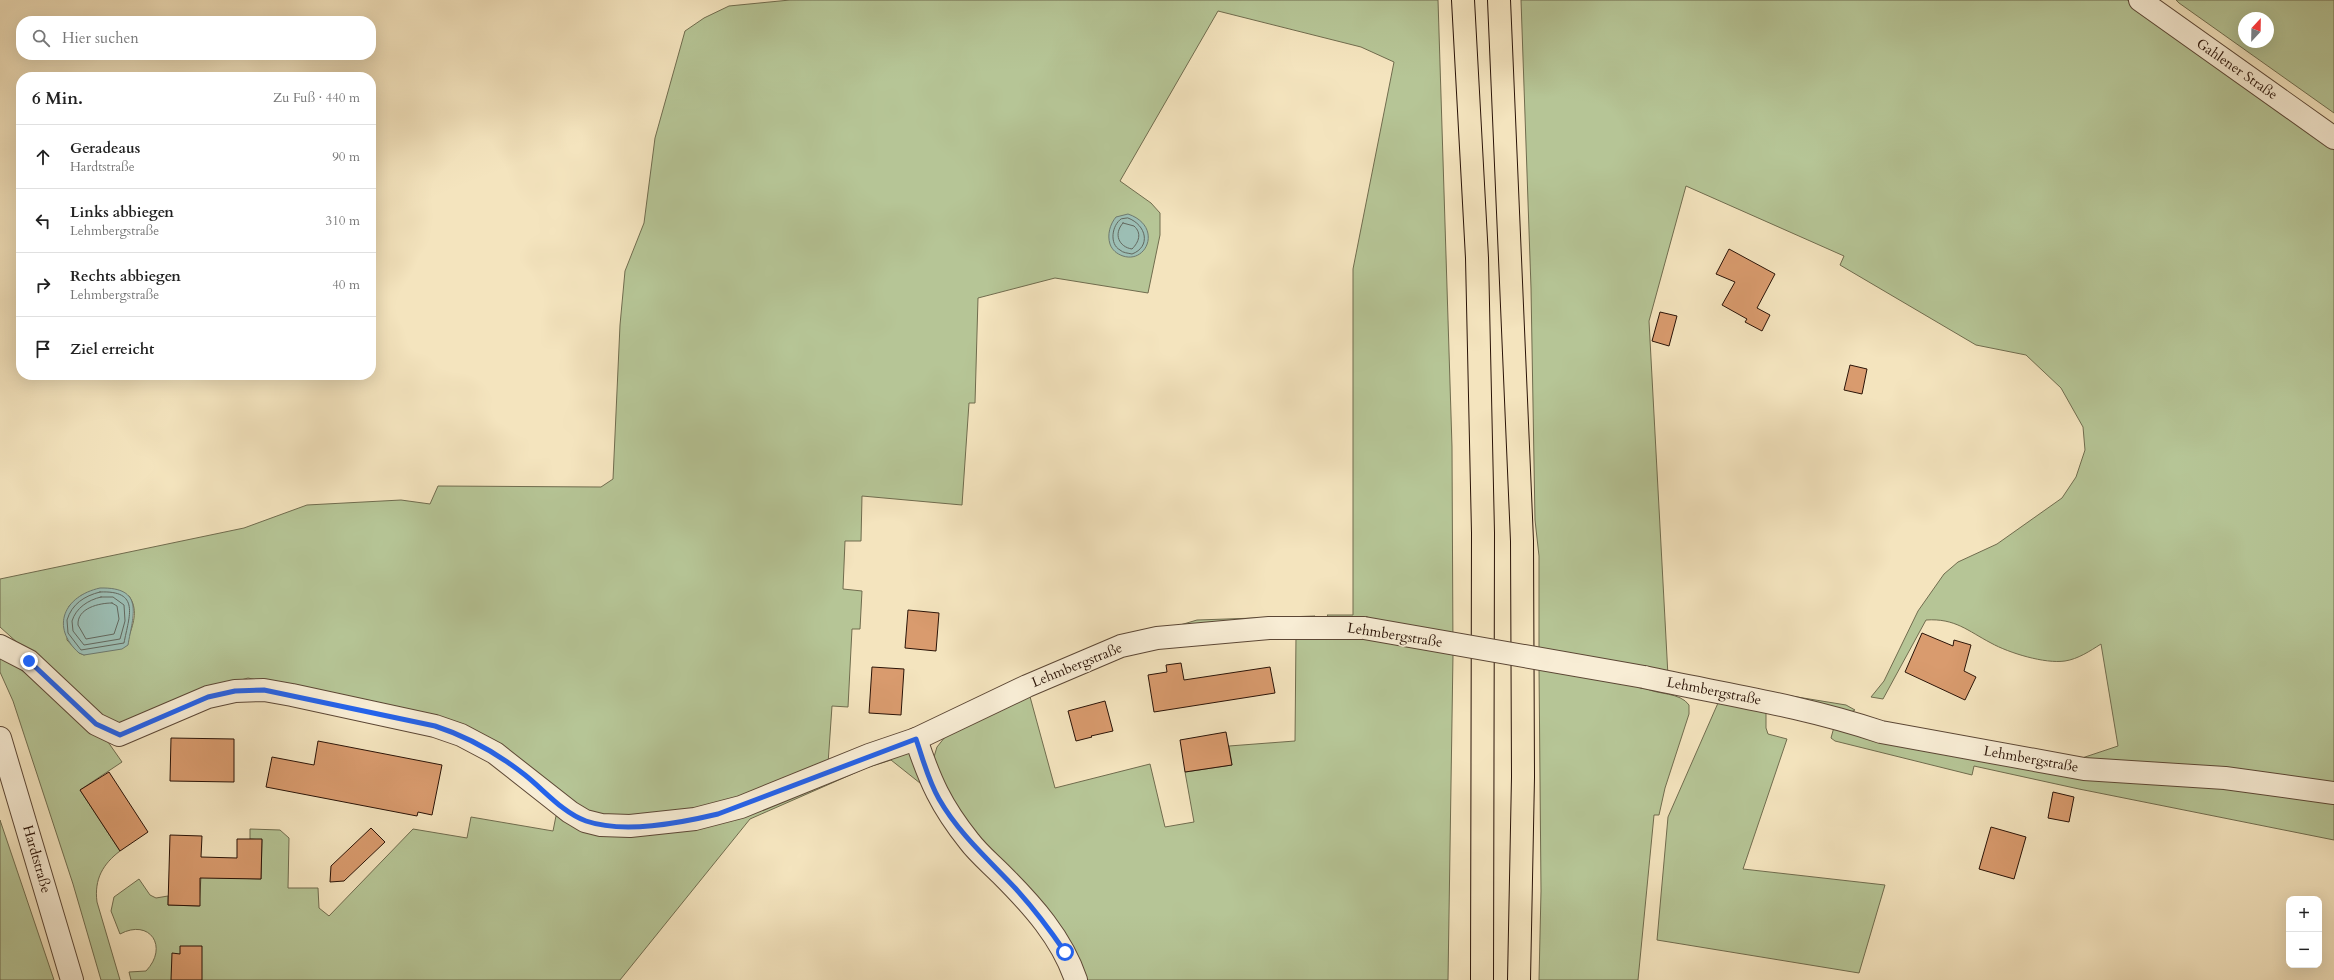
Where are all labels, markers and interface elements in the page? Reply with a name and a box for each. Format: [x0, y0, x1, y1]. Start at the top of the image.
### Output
north arrow [2238, 12, 2274, 48]
search box [16, 16, 376, 60]
icon: search [30, 27, 52, 49]
text: Hier suchen [62, 28, 139, 48]
street label: Gahlener Straße [2193, 34, 2281, 104]
text: 6 Min. [32, 87, 83, 110]
text: Zu Fuß · 440 m [273, 89, 360, 107]
text: Geradeaus [70, 138, 140, 158]
icon: ahead [32, 146, 54, 168]
text: 90 m [332, 148, 360, 166]
text: Hardtstraße [70, 158, 135, 176]
text: Links abbiegen [70, 202, 174, 222]
icon: left [32, 210, 54, 232]
text: 310 m [326, 212, 360, 230]
text: Lehmbergstraße [70, 222, 159, 240]
text: Rechts abbiegen [70, 266, 181, 286]
icon: right [32, 274, 54, 296]
text: 40 m [332, 276, 360, 294]
text: Lehmbergstraße [70, 286, 159, 304]
icon: arrive [32, 338, 54, 360]
text: Ziel erreicht [70, 339, 154, 359]
street label: Lehmbergstraße [1346, 618, 1444, 652]
street label: Lehmbergstraße [1029, 638, 1125, 692]
route end [20, 652, 38, 670]
street label: Lehmbergstraße [1665, 673, 1763, 709]
street label: Lehmbergstraße [1982, 741, 2080, 777]
street label: Hardtstraße [18, 823, 56, 895]
map controls [2286, 896, 2322, 968]
button: + [2286, 896, 2322, 932]
button: − [2286, 932, 2322, 968]
route start [1056, 943, 1074, 961]

